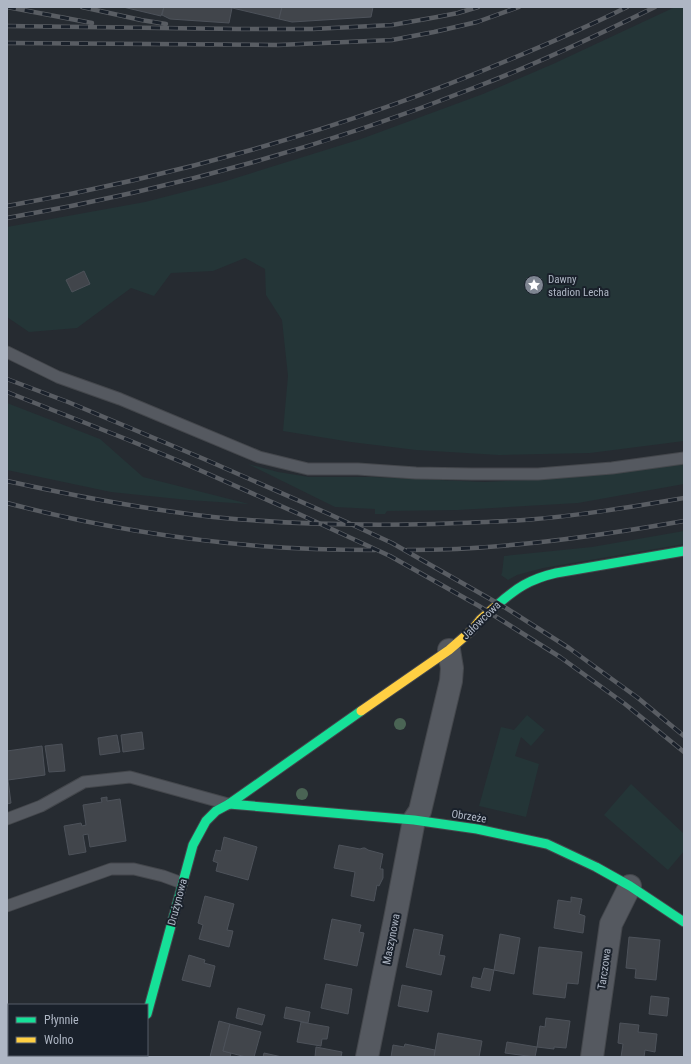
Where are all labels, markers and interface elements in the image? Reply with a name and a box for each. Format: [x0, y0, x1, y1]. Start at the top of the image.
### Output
place label: Dawny stadion Lecha [548, 273, 609, 299]
place icon: Dawny stadion Lecha [523, 274, 545, 296]
street label: Jałowcowa [459, 599, 504, 642]
street label: Obrzeże [451, 807, 487, 826]
street label: Drużynowa [165, 877, 190, 927]
street label: Maszynowa [380, 913, 403, 966]
street label: Tarczowa [595, 948, 614, 990]
legend [8, 1004, 148, 1056]
text: Płynnie [44, 1013, 79, 1027]
text: Wolno [44, 1033, 74, 1047]

